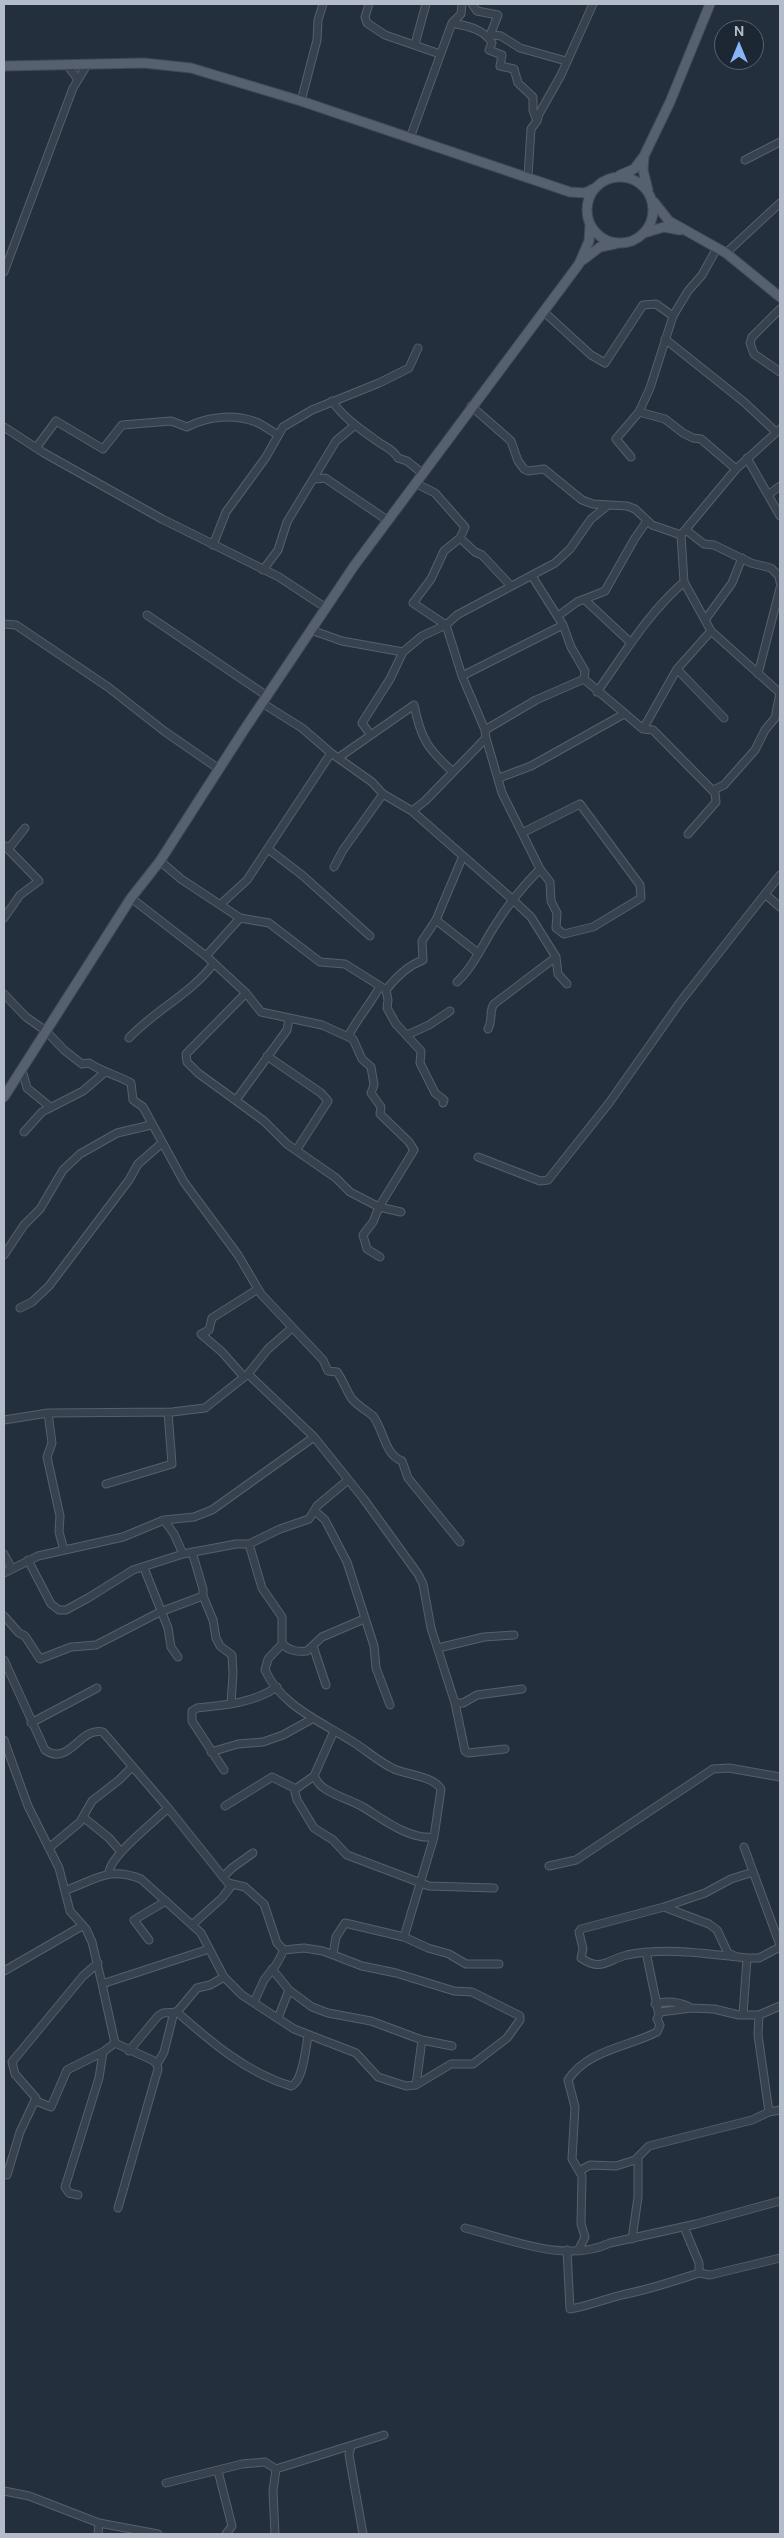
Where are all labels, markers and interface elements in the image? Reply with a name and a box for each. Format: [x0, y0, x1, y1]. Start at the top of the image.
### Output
north arrow [714, 20, 764, 70]
text: N [734, 22, 744, 40]

